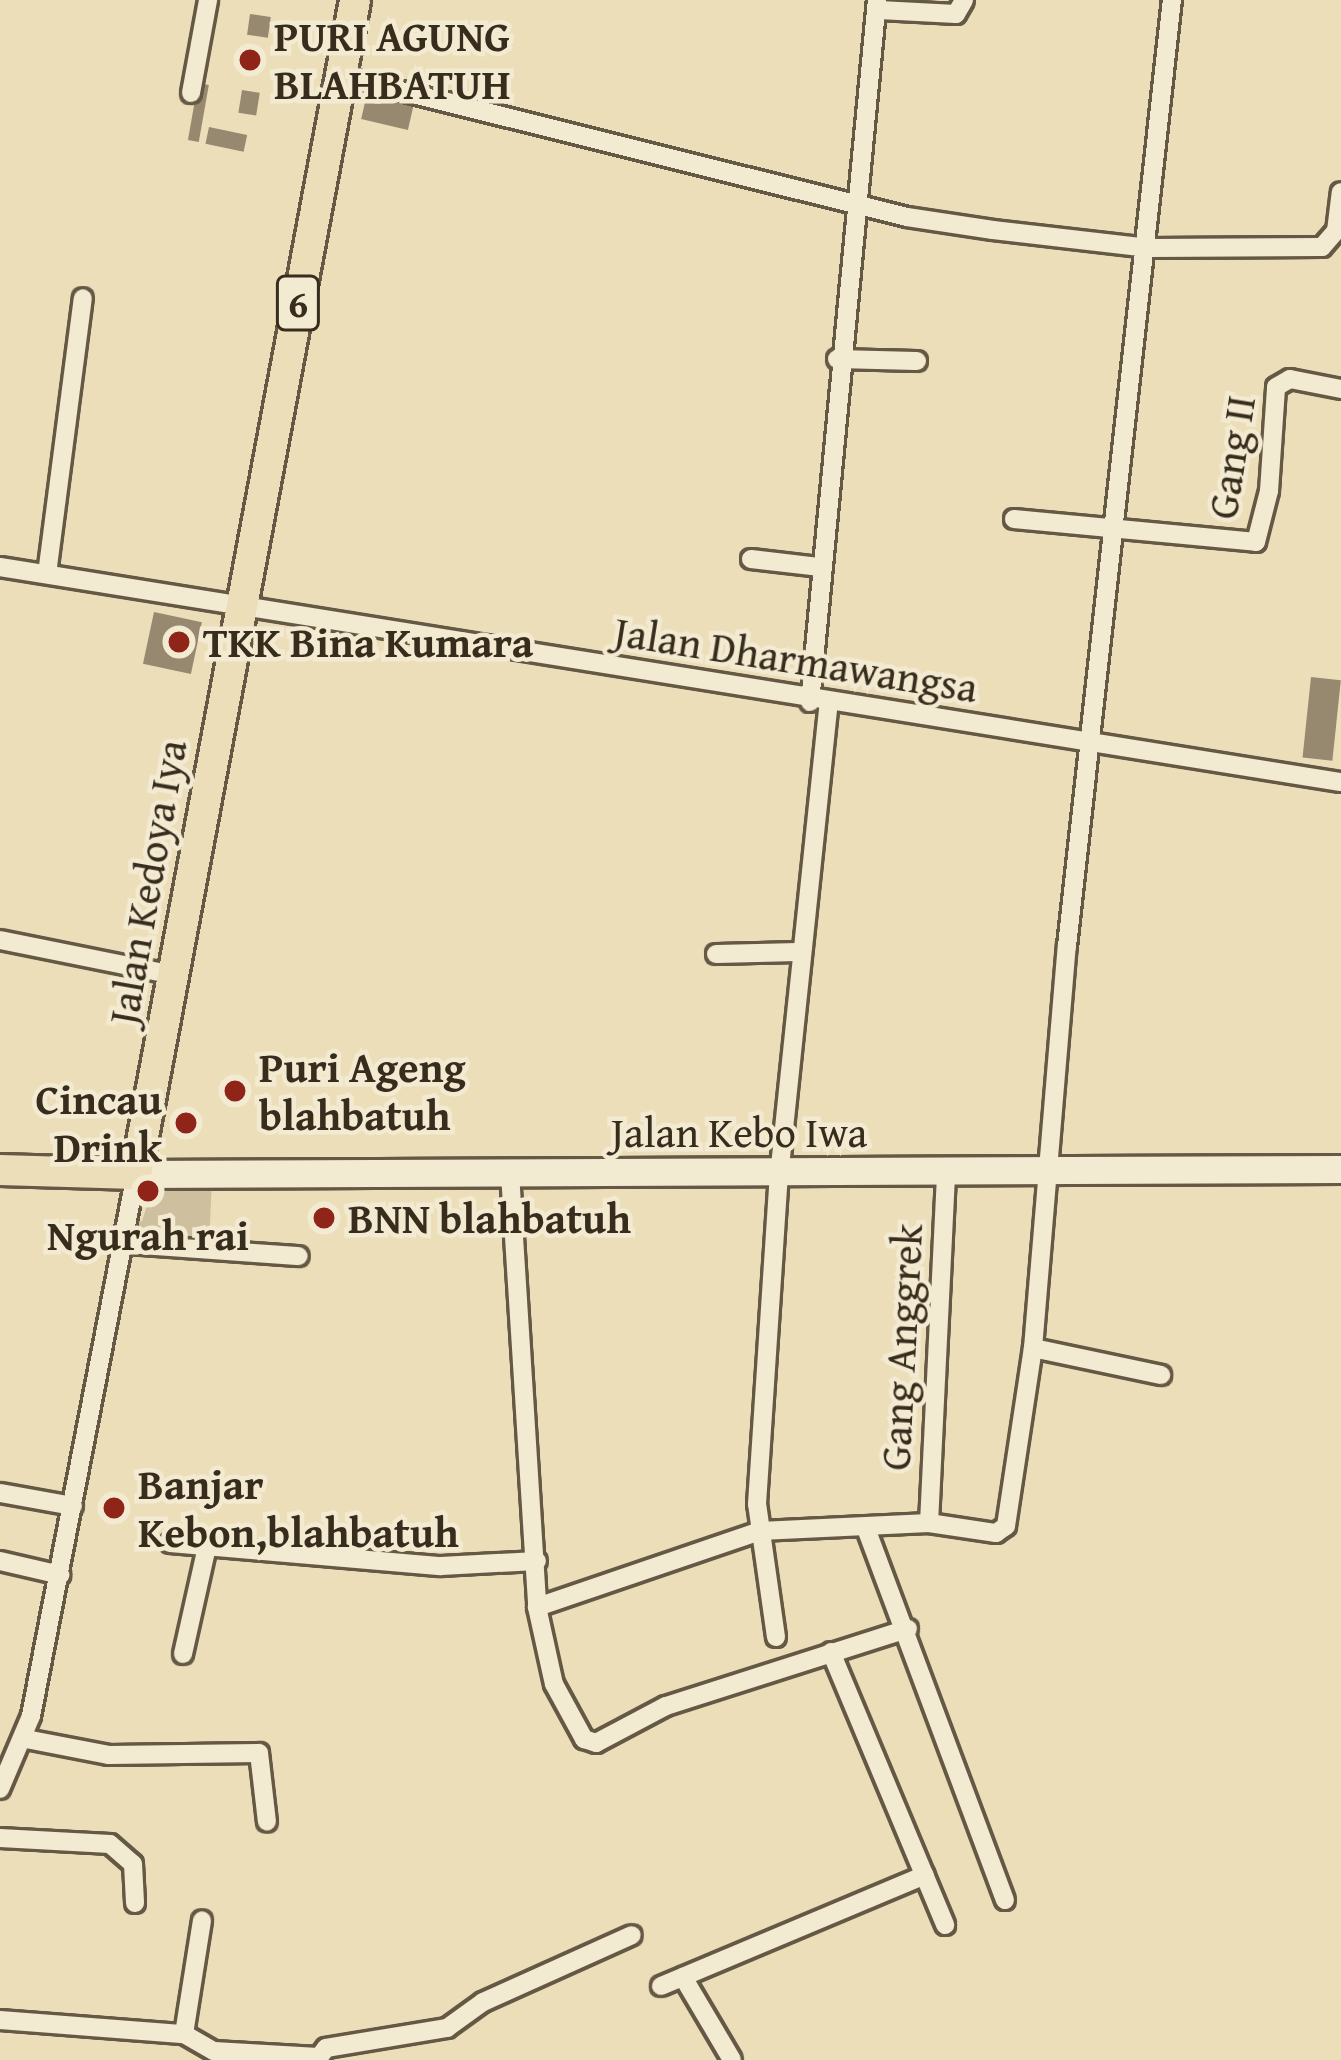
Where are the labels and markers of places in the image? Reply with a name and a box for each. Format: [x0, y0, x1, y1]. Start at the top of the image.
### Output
place label: PURI AGUNG BLAHBATUH [274, 11, 511, 110]
marker: PURI AGUNG BLAHBATUH [237, 47, 263, 73]
place label: TKK Bina Kumara [203, 617, 533, 667]
marker: TKK Bina Kumara [166, 629, 192, 655]
place label: Puri Ageng blahbatuh [259, 1042, 466, 1140]
place label: Cincau Drink [35, 1074, 162, 1172]
marker: Puri Ageng blahbatuh [222, 1078, 248, 1104]
marker: Cincau Drink [173, 1110, 199, 1136]
marker: Ngurah rai [135, 1178, 161, 1204]
place label: BNN blahbatuh [348, 1193, 631, 1243]
marker: BNN blahbatuh [311, 1205, 337, 1231]
place label: Ngurah rai [47, 1210, 249, 1260]
place label: Banjar Kebon,blahbatuh [138, 1459, 459, 1558]
marker: Banjar Kebon,blahbatuh [101, 1495, 127, 1521]

